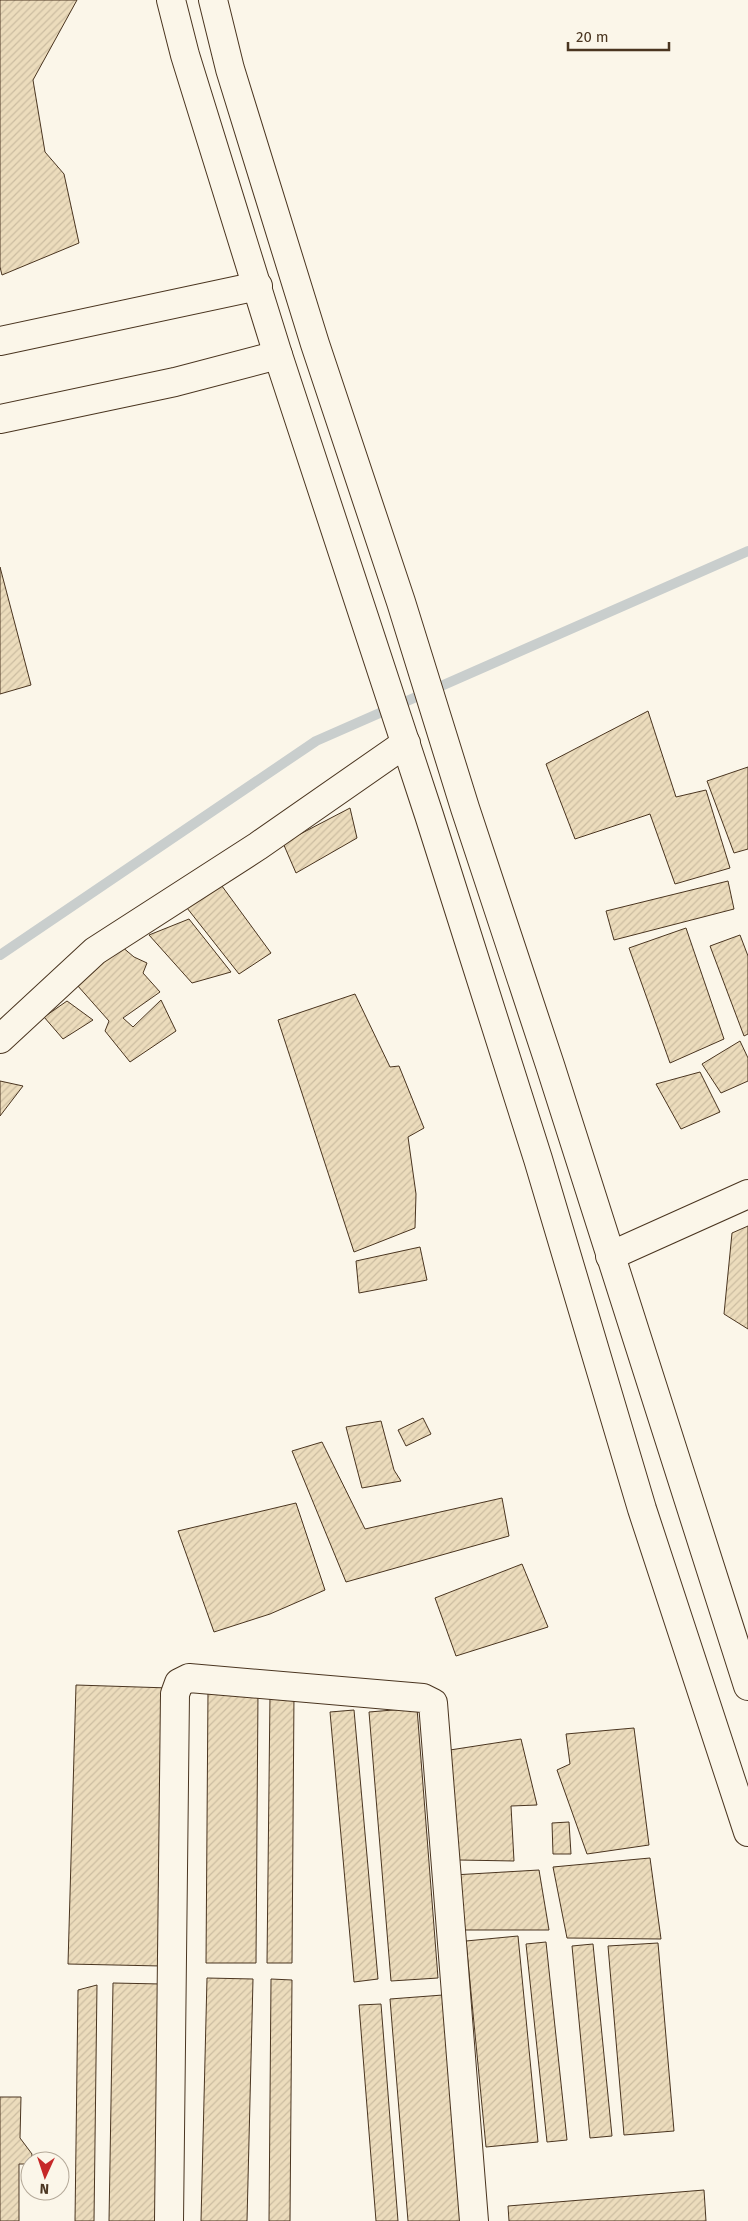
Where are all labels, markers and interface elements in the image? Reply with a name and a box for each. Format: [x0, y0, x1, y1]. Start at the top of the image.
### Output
scale bar [568, 20, 669, 52]
text: 20 m [576, 28, 609, 46]
north arrow [20, 2151, 70, 2201]
text: N [39, 2180, 49, 2197]

